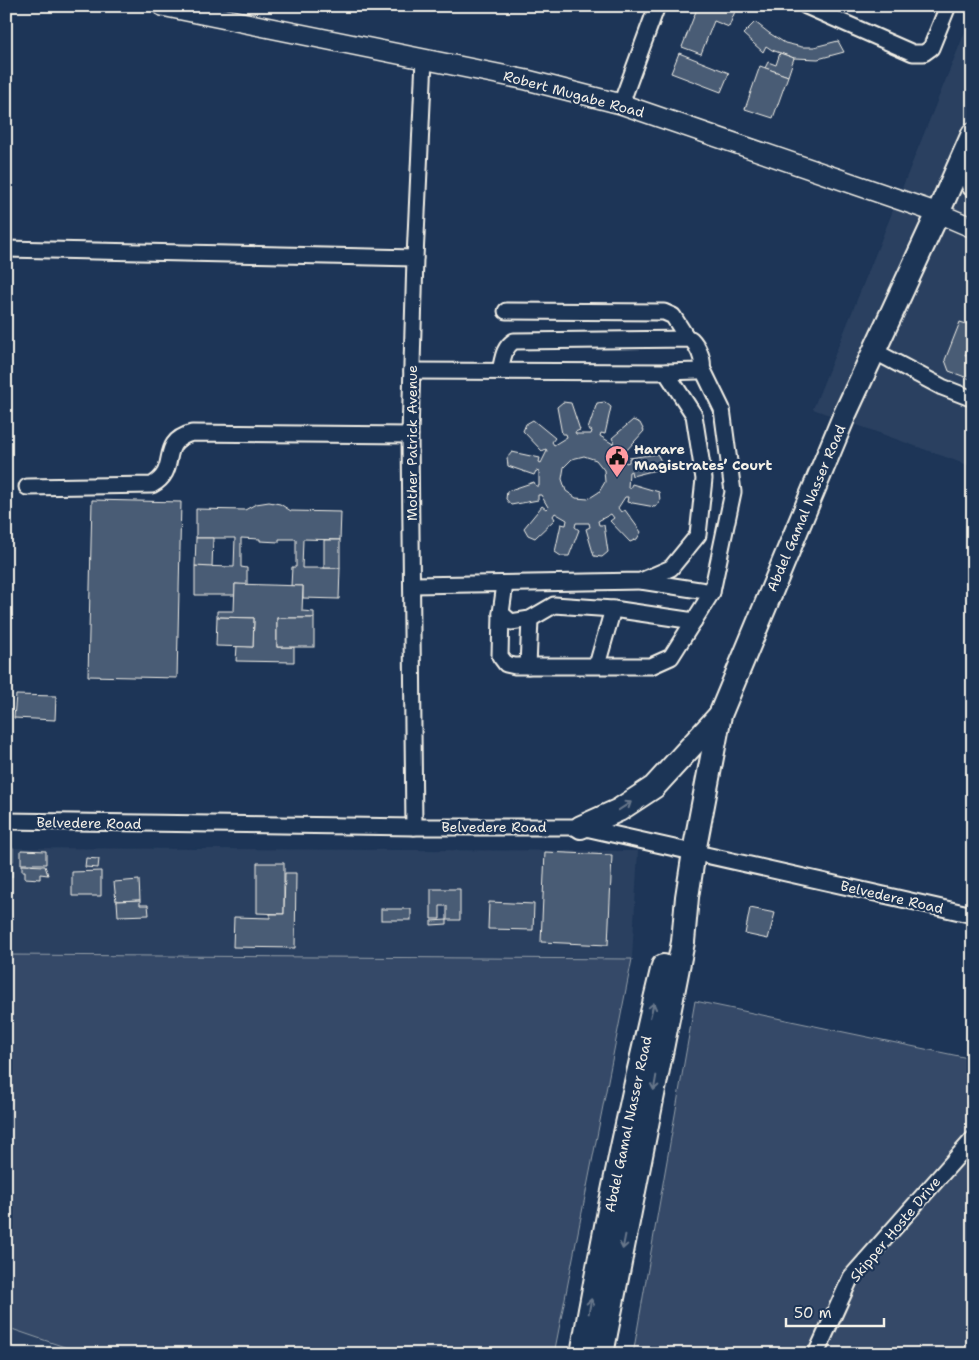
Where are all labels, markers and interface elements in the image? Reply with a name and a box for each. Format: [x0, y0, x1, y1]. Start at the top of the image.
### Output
street label: Robert Mugabe Road [502, 67, 647, 122]
street label: Mother Patrick Avenue [403, 365, 421, 521]
street label: Abdel Gamal Nasser Road [763, 422, 849, 594]
place label: Harare Magistrates’ Court [634, 440, 772, 474]
public building icon: Harare Magistrates’ Court [604, 444, 630, 478]
one-way arrow [618, 801, 632, 811]
street label: Belvedere Road [36, 813, 142, 833]
street label: Belvedere Road [441, 818, 547, 836]
street label: Belvedere Road [839, 876, 945, 918]
one-way arrow [648, 1002, 657, 1018]
street label: Abdel Gamal Nasser Road [601, 1034, 656, 1214]
one-way arrow [649, 1074, 659, 1090]
street label: Skipper Hoste Drive [846, 1173, 944, 1285]
one-way arrow [619, 1234, 629, 1250]
scale bar [786, 1295, 884, 1327]
one-way arrow [586, 1298, 596, 1314]
text: 50 m [794, 1303, 832, 1323]

